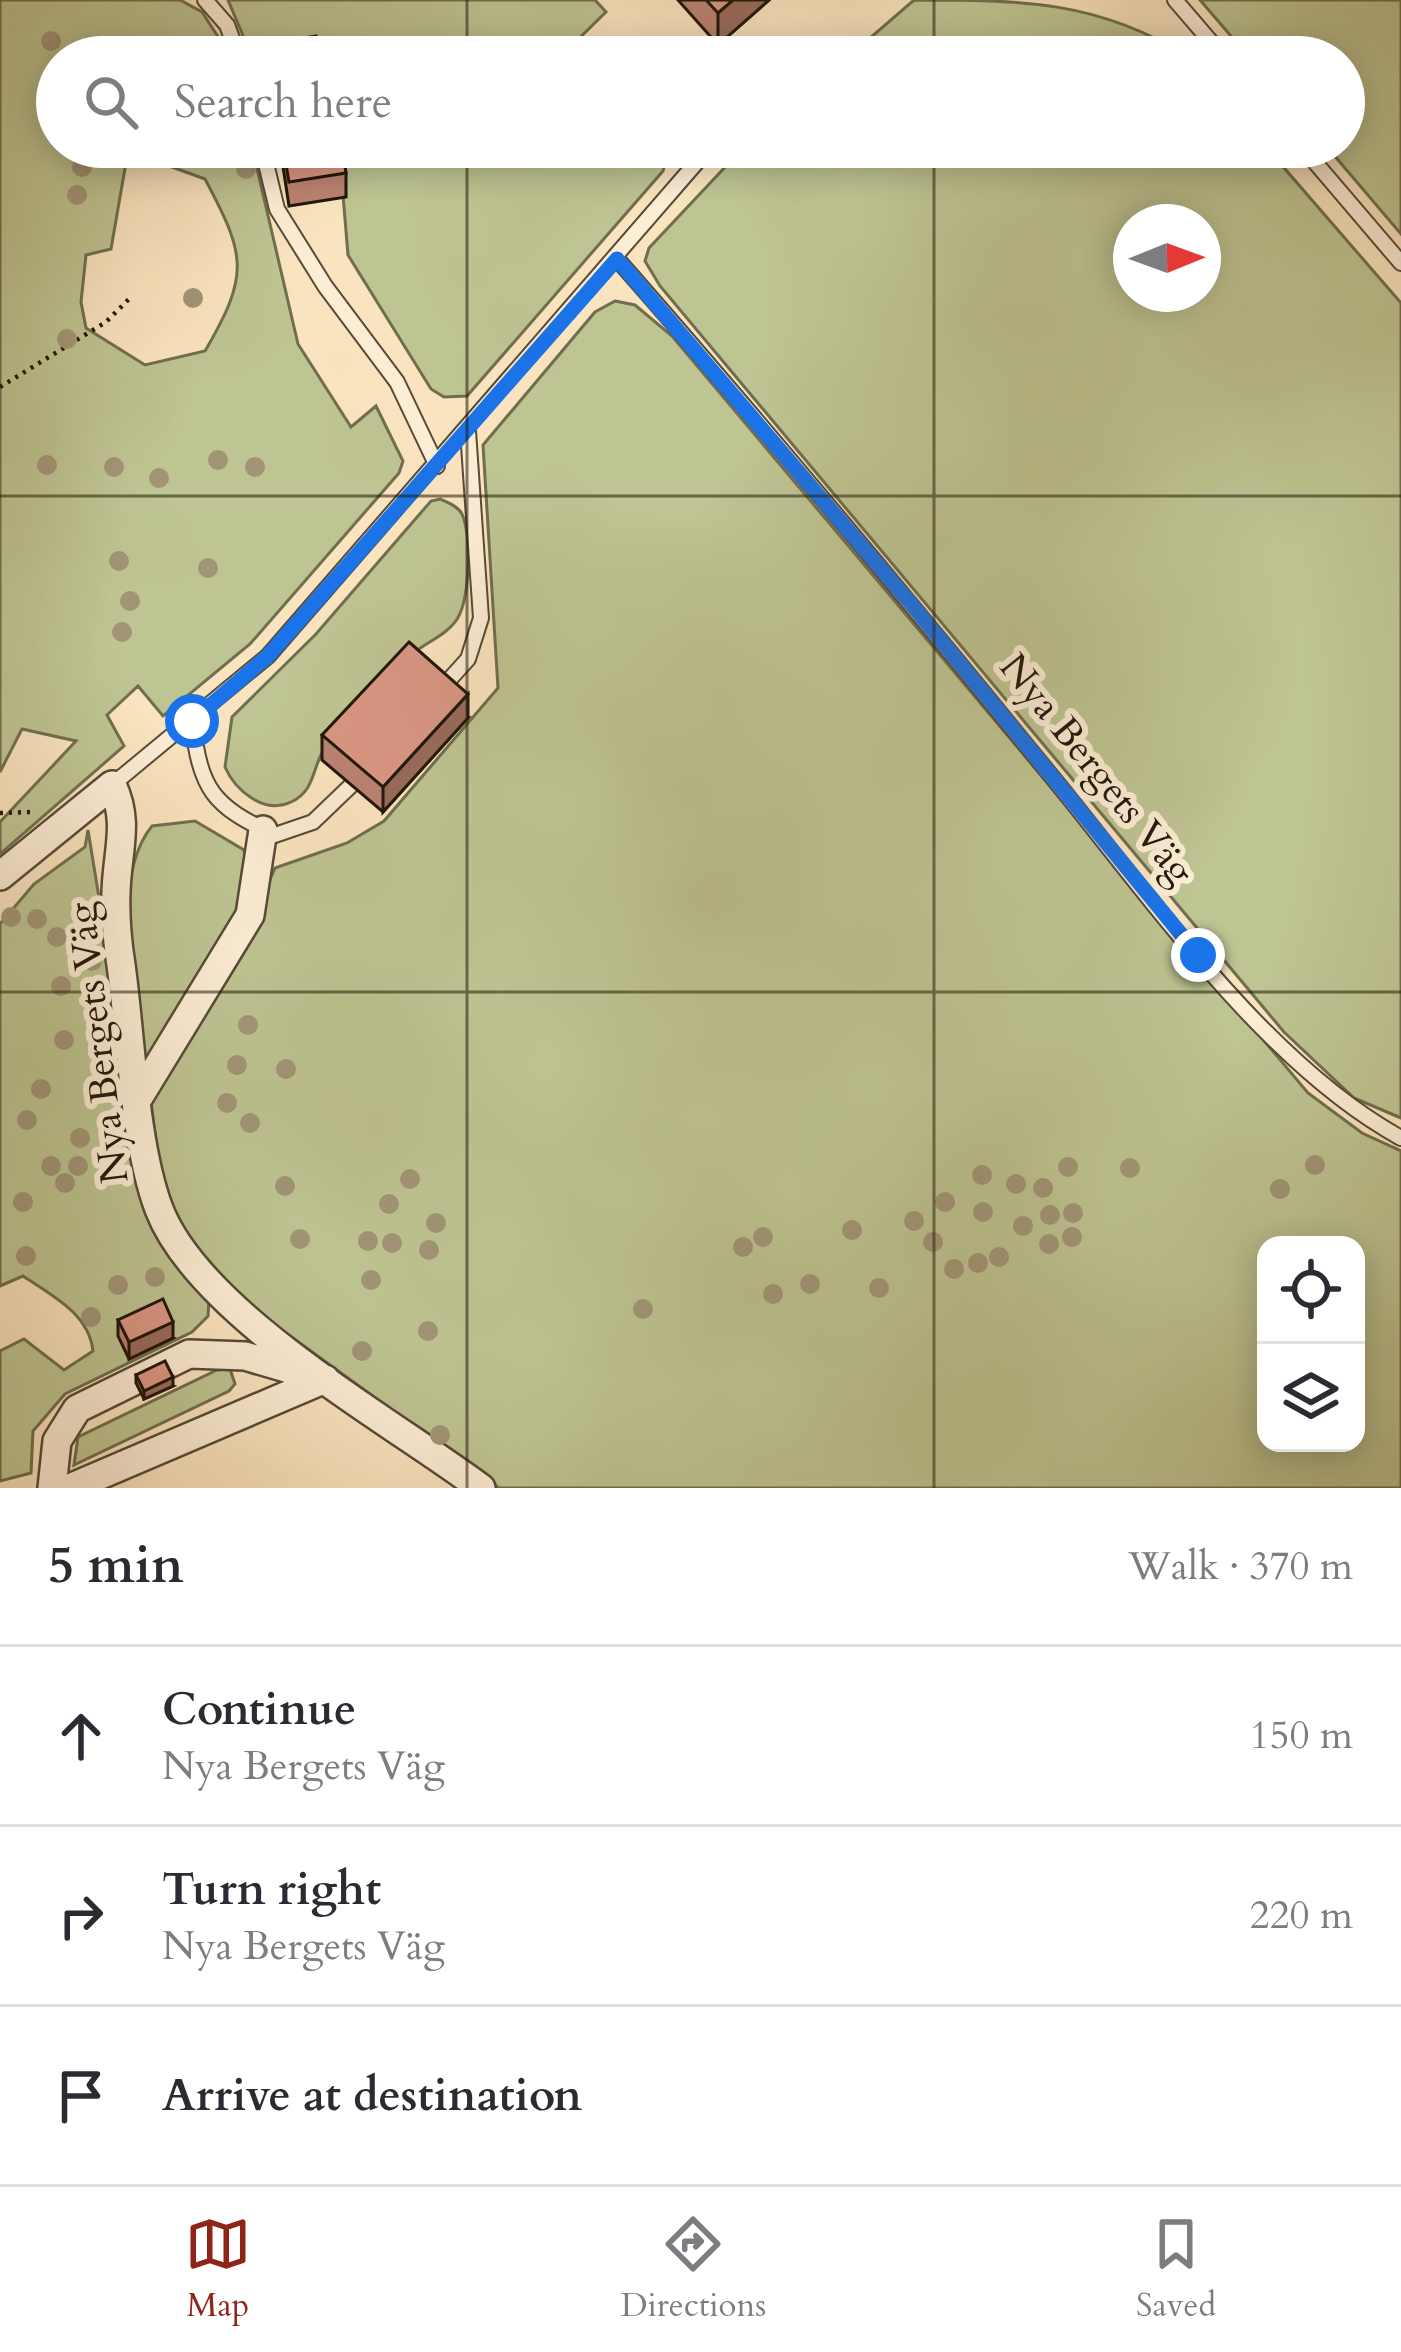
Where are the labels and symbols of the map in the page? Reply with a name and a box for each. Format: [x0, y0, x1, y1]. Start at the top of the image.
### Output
north arrow [1113, 204, 1221, 312]
street label: Nya Bergets Väg [987, 642, 1207, 896]
route start [165, 694, 219, 748]
street label: Nya Bergets Väg [54, 899, 142, 1187]
route end [1171, 928, 1225, 982]

